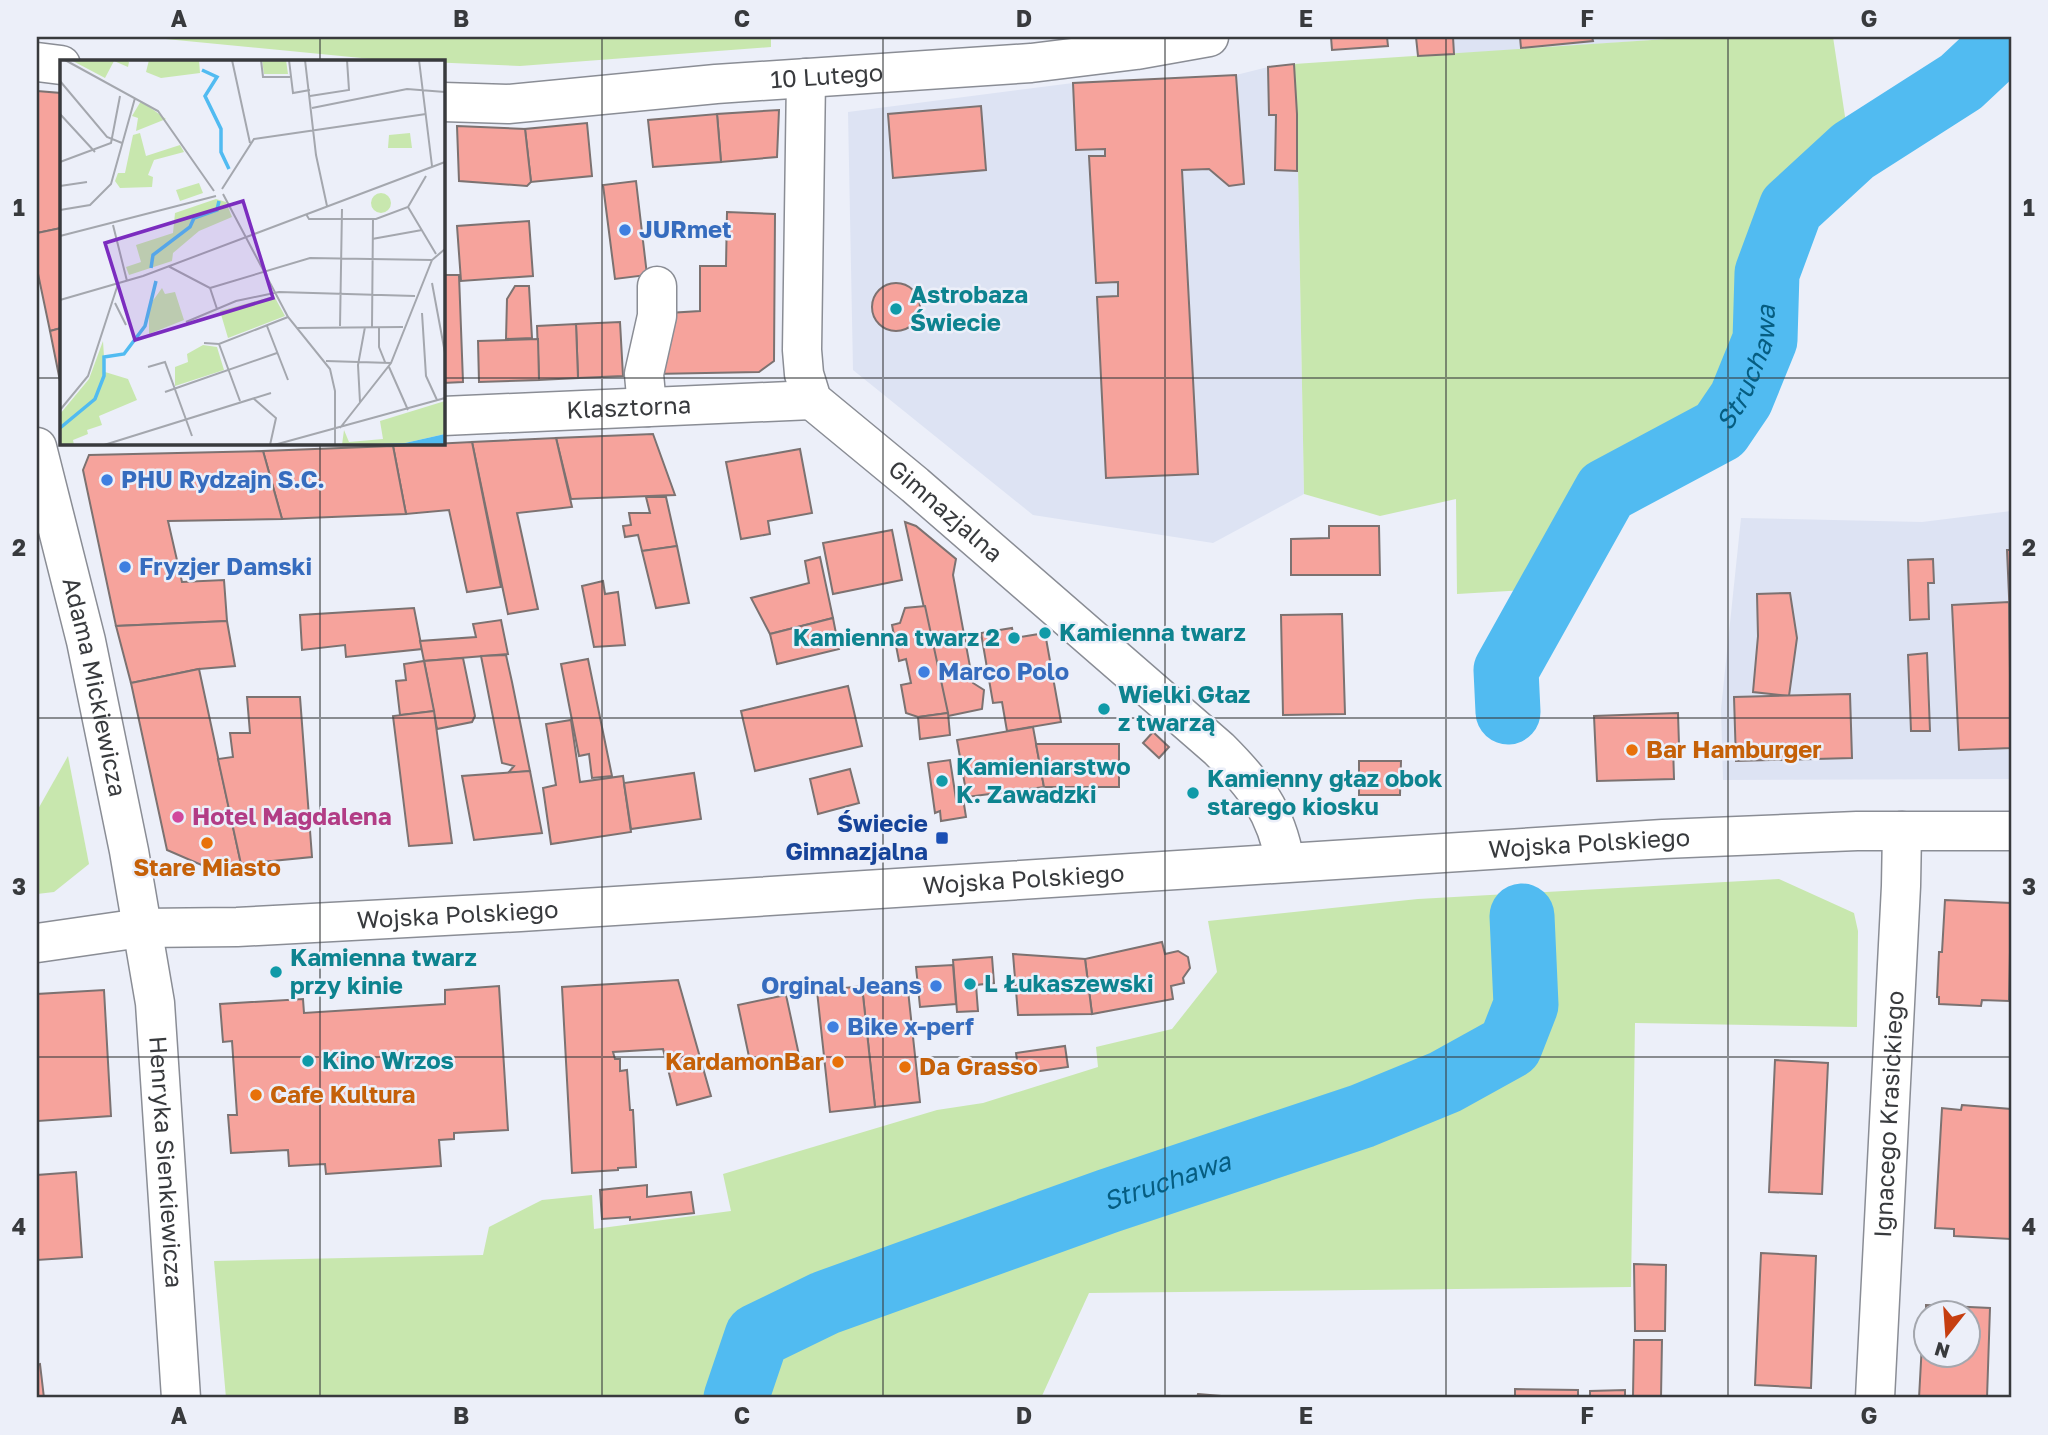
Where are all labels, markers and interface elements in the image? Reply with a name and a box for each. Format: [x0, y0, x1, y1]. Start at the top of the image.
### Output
text: A [171, 4, 188, 32]
text: B [453, 4, 469, 32]
text: C [734, 4, 750, 32]
text: D [1016, 4, 1032, 32]
text: E [1299, 4, 1313, 32]
text: F [1580, 4, 1594, 32]
text: G [1861, 4, 1877, 32]
street label: 10 Lutego [769, 57, 884, 93]
inset map [60, 60, 444, 444]
text: 1 [13, 193, 25, 221]
text: 1 [2023, 193, 2035, 221]
place label: JURmet [639, 214, 732, 243]
marker: JURmet [617, 222, 633, 238]
place label: Astrobaza Świecie [910, 279, 1028, 336]
marker: Astrobaza Świecie [888, 301, 904, 317]
water label: Struchawa [1709, 304, 1781, 436]
street label: Klasztorna [566, 389, 692, 424]
street label: Gimnazjalna [883, 453, 1009, 567]
place label: PHU Rydzajn S.C. [121, 464, 325, 493]
marker: PHU Rydzajn S.C. [99, 472, 115, 488]
text: 2 [12, 533, 26, 561]
text: 2 [2022, 533, 2036, 561]
place label: Fryzjer Damski [139, 551, 312, 580]
marker: Fryzjer Damski [117, 559, 133, 575]
street label: Adama Mickiewicza [57, 574, 134, 799]
place label: Kamienna twarz [1059, 617, 1246, 646]
place label: Kamienna twarz 2 [793, 622, 1000, 651]
marker: Kamienna twarz [1037, 625, 1053, 641]
marker: Kamienna twarz 2 [1006, 630, 1022, 646]
place label: Marco Polo [938, 656, 1069, 685]
marker: Marco Polo [916, 664, 932, 680]
place label: Wielki Głaz z twarzą [1118, 679, 1250, 736]
marker: Wielki Głaz z twarzą [1096, 701, 1112, 717]
place label: Bar Hamburger [1646, 734, 1822, 763]
marker: Bar Hamburger [1624, 742, 1640, 758]
place label: Kamieniarstwo K. Zawadzki [956, 751, 1131, 808]
place label: Kamienny głaz obok starego kiosku [1207, 763, 1442, 820]
marker: Kamieniarstwo K. Zawadzki [934, 773, 950, 789]
marker: Kamienny głaz obok starego kiosku [1185, 785, 1201, 801]
place label: Hotel Magdalena [192, 801, 392, 830]
place label: Świecie Gimnazjalna [785, 808, 928, 865]
marker: Hotel Magdalena [170, 809, 186, 825]
street label: Wojska Polskiego [1488, 822, 1691, 863]
marker: Świecie Gimnazjalna [934, 830, 950, 846]
marker: Stare Miasto [199, 835, 215, 851]
place label: Stare Miasto [133, 852, 281, 881]
street label: Wojska Polskiego [922, 857, 1125, 899]
text: 3 [12, 872, 26, 900]
text: 3 [2022, 872, 2036, 900]
street label: Wojska Polskiego [356, 894, 559, 934]
place label: Kamienna twarz przy kinie [290, 942, 477, 999]
marker: Kamienna twarz przy kinie [268, 964, 284, 980]
place label: L Łukaszewski [984, 968, 1154, 997]
place label: Orginal Jeans [761, 970, 922, 999]
marker: L Łukaszewski [962, 976, 978, 992]
marker: Orginal Jeans [928, 978, 944, 994]
street label: Ignacego Krasickiego [1867, 990, 1909, 1239]
place label: Bike x-perf [847, 1011, 974, 1040]
marker: Bike x-perf [825, 1019, 841, 1035]
street label: Henryka Sienkiewicza [144, 1035, 190, 1289]
place label: Kino Wrzos [322, 1045, 454, 1074]
place label: KardamonBar [665, 1046, 824, 1075]
place label: Da Grasso [919, 1051, 1038, 1080]
marker: Kino Wrzos [300, 1053, 316, 1069]
marker: KardamonBar [830, 1054, 846, 1070]
marker: Da Grasso [897, 1059, 913, 1075]
place label: Cafe Kultura [270, 1079, 416, 1108]
marker: Cafe Kultura [248, 1087, 264, 1103]
water label: Struchawa [1099, 1145, 1236, 1216]
text: 4 [12, 1212, 26, 1240]
text: 4 [2022, 1212, 2036, 1240]
north arrow [1912, 1298, 1982, 1368]
text: N [1932, 1338, 1952, 1364]
text: A [171, 1401, 188, 1429]
text: B [453, 1401, 469, 1429]
text: C [734, 1401, 750, 1429]
text: D [1016, 1401, 1032, 1429]
text: E [1299, 1401, 1313, 1429]
text: F [1580, 1401, 1594, 1429]
text: G [1861, 1401, 1877, 1429]

